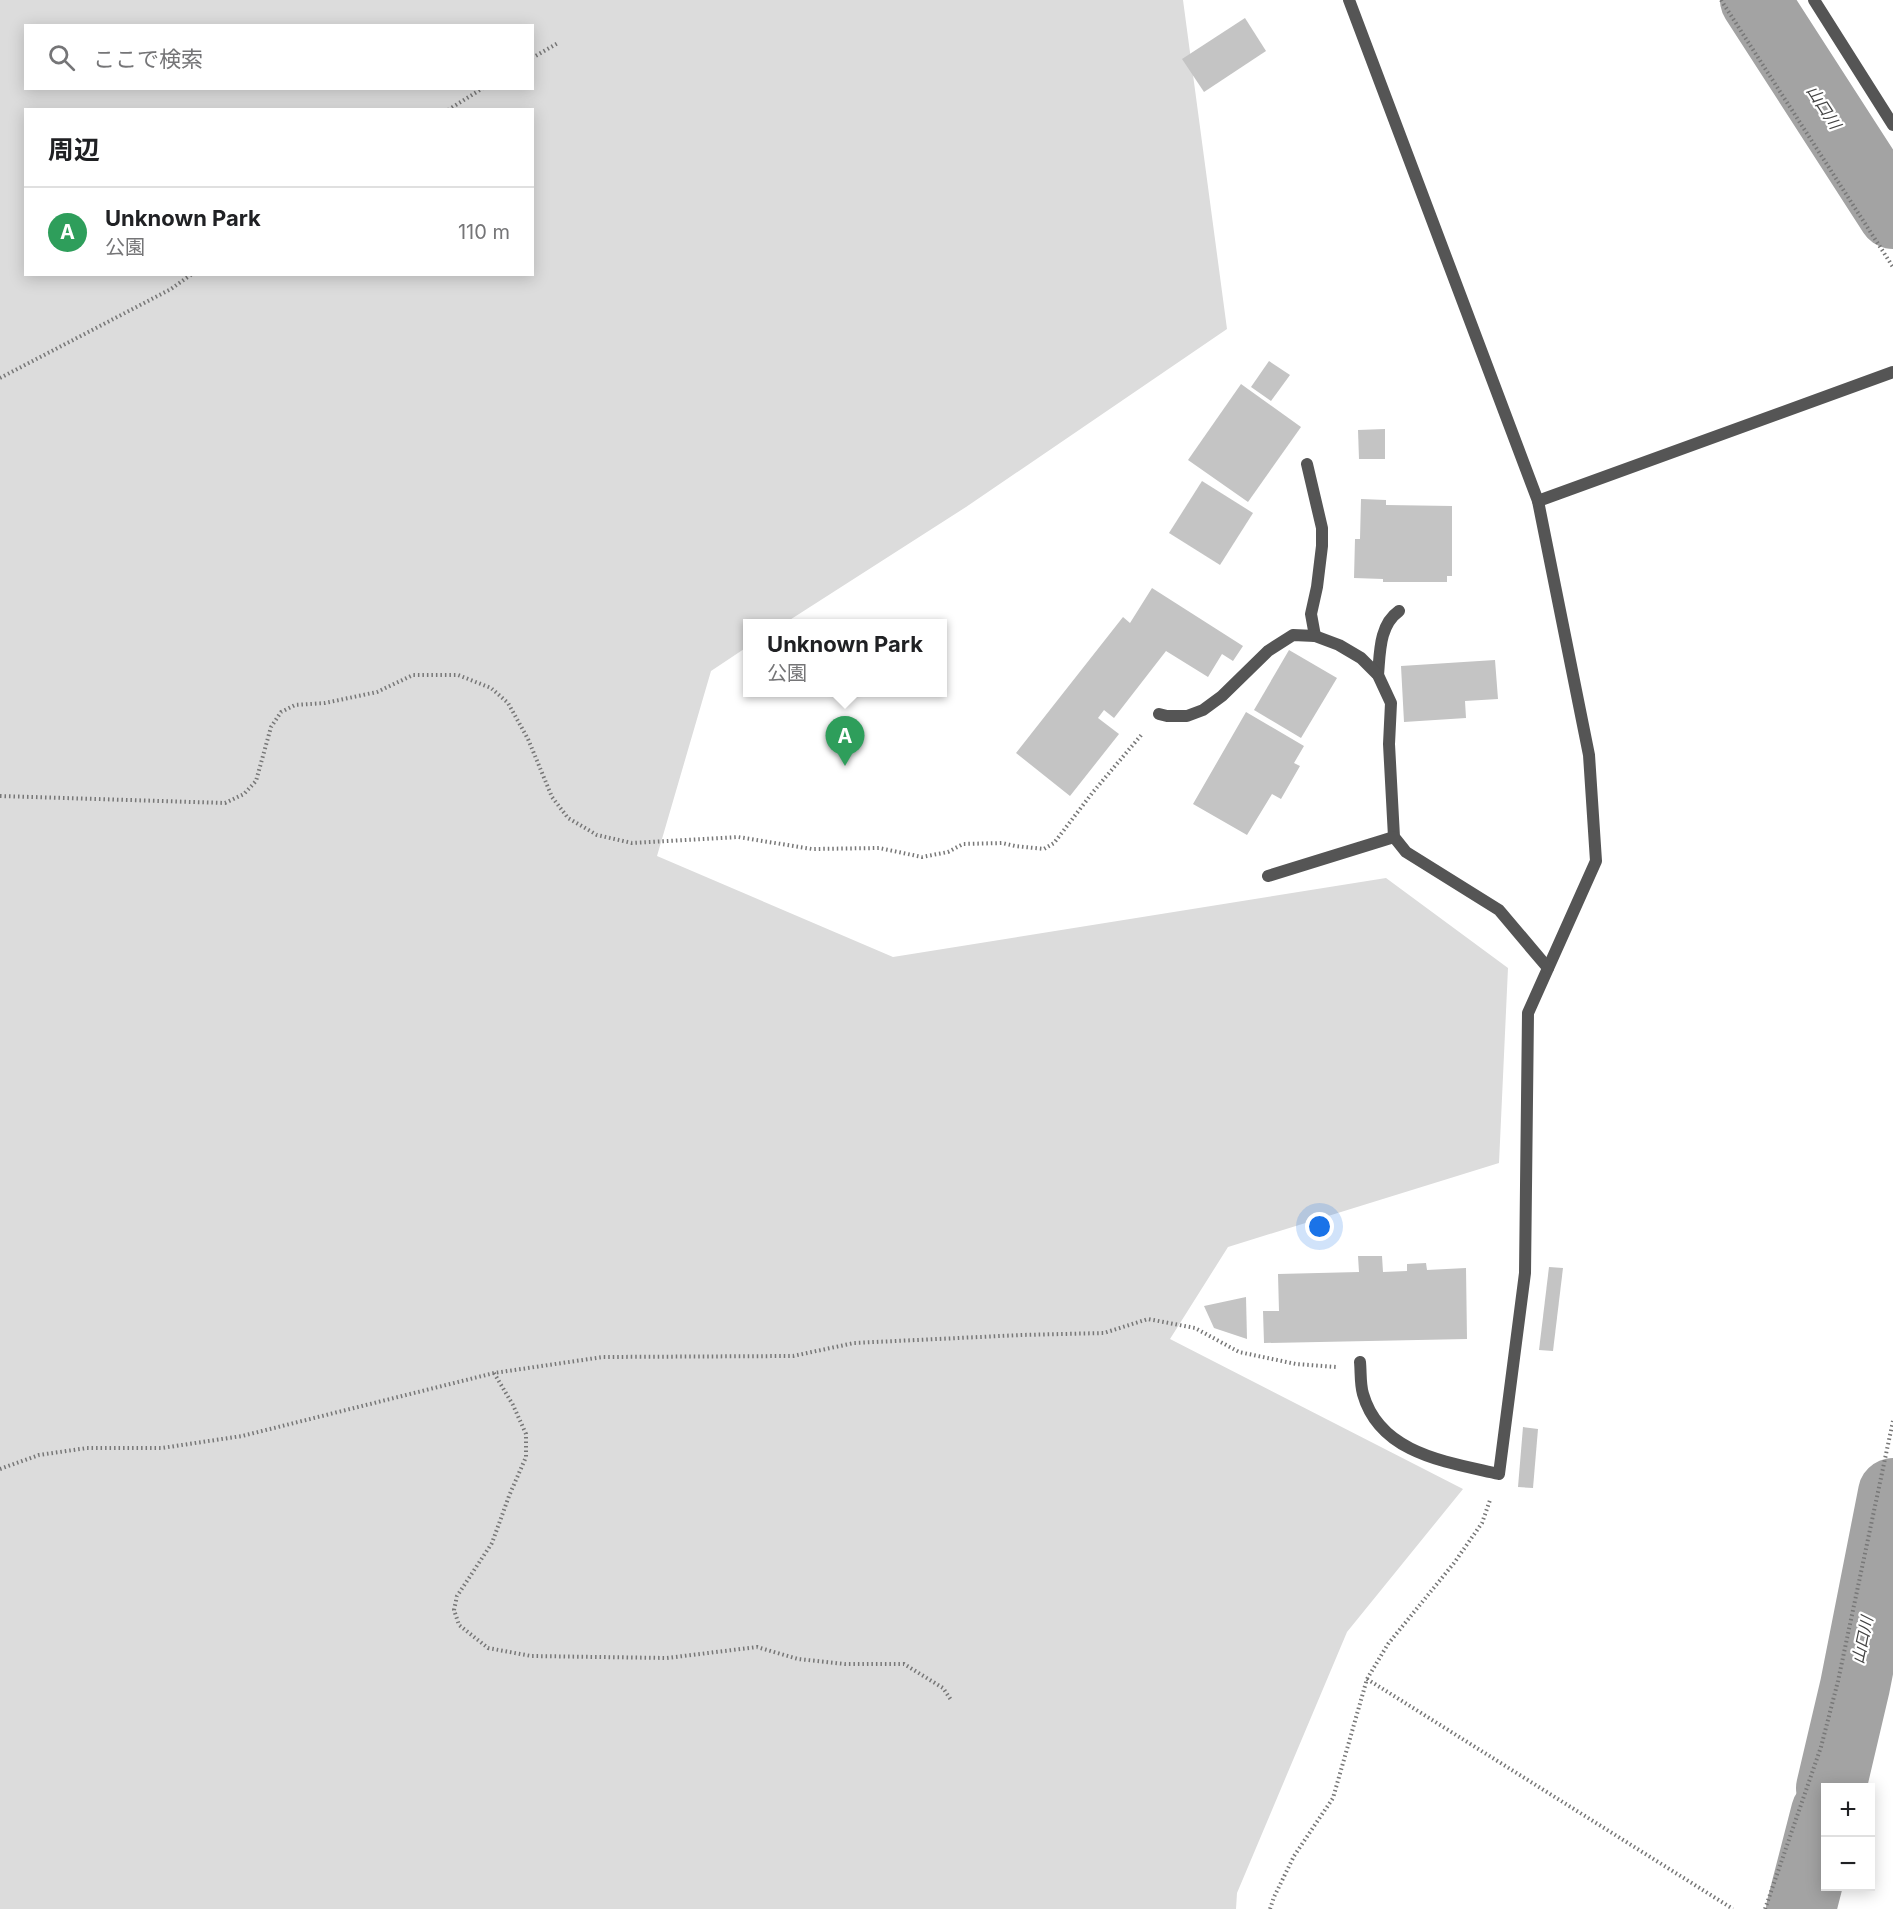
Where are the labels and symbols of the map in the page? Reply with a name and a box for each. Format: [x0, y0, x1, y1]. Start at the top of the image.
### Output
water label: 山口川 [1803, 81, 1847, 134]
pin: A [826, 716, 864, 766]
your location [1305, 1212, 1334, 1241]
water label: 山口川 [1847, 1612, 1877, 1666]

